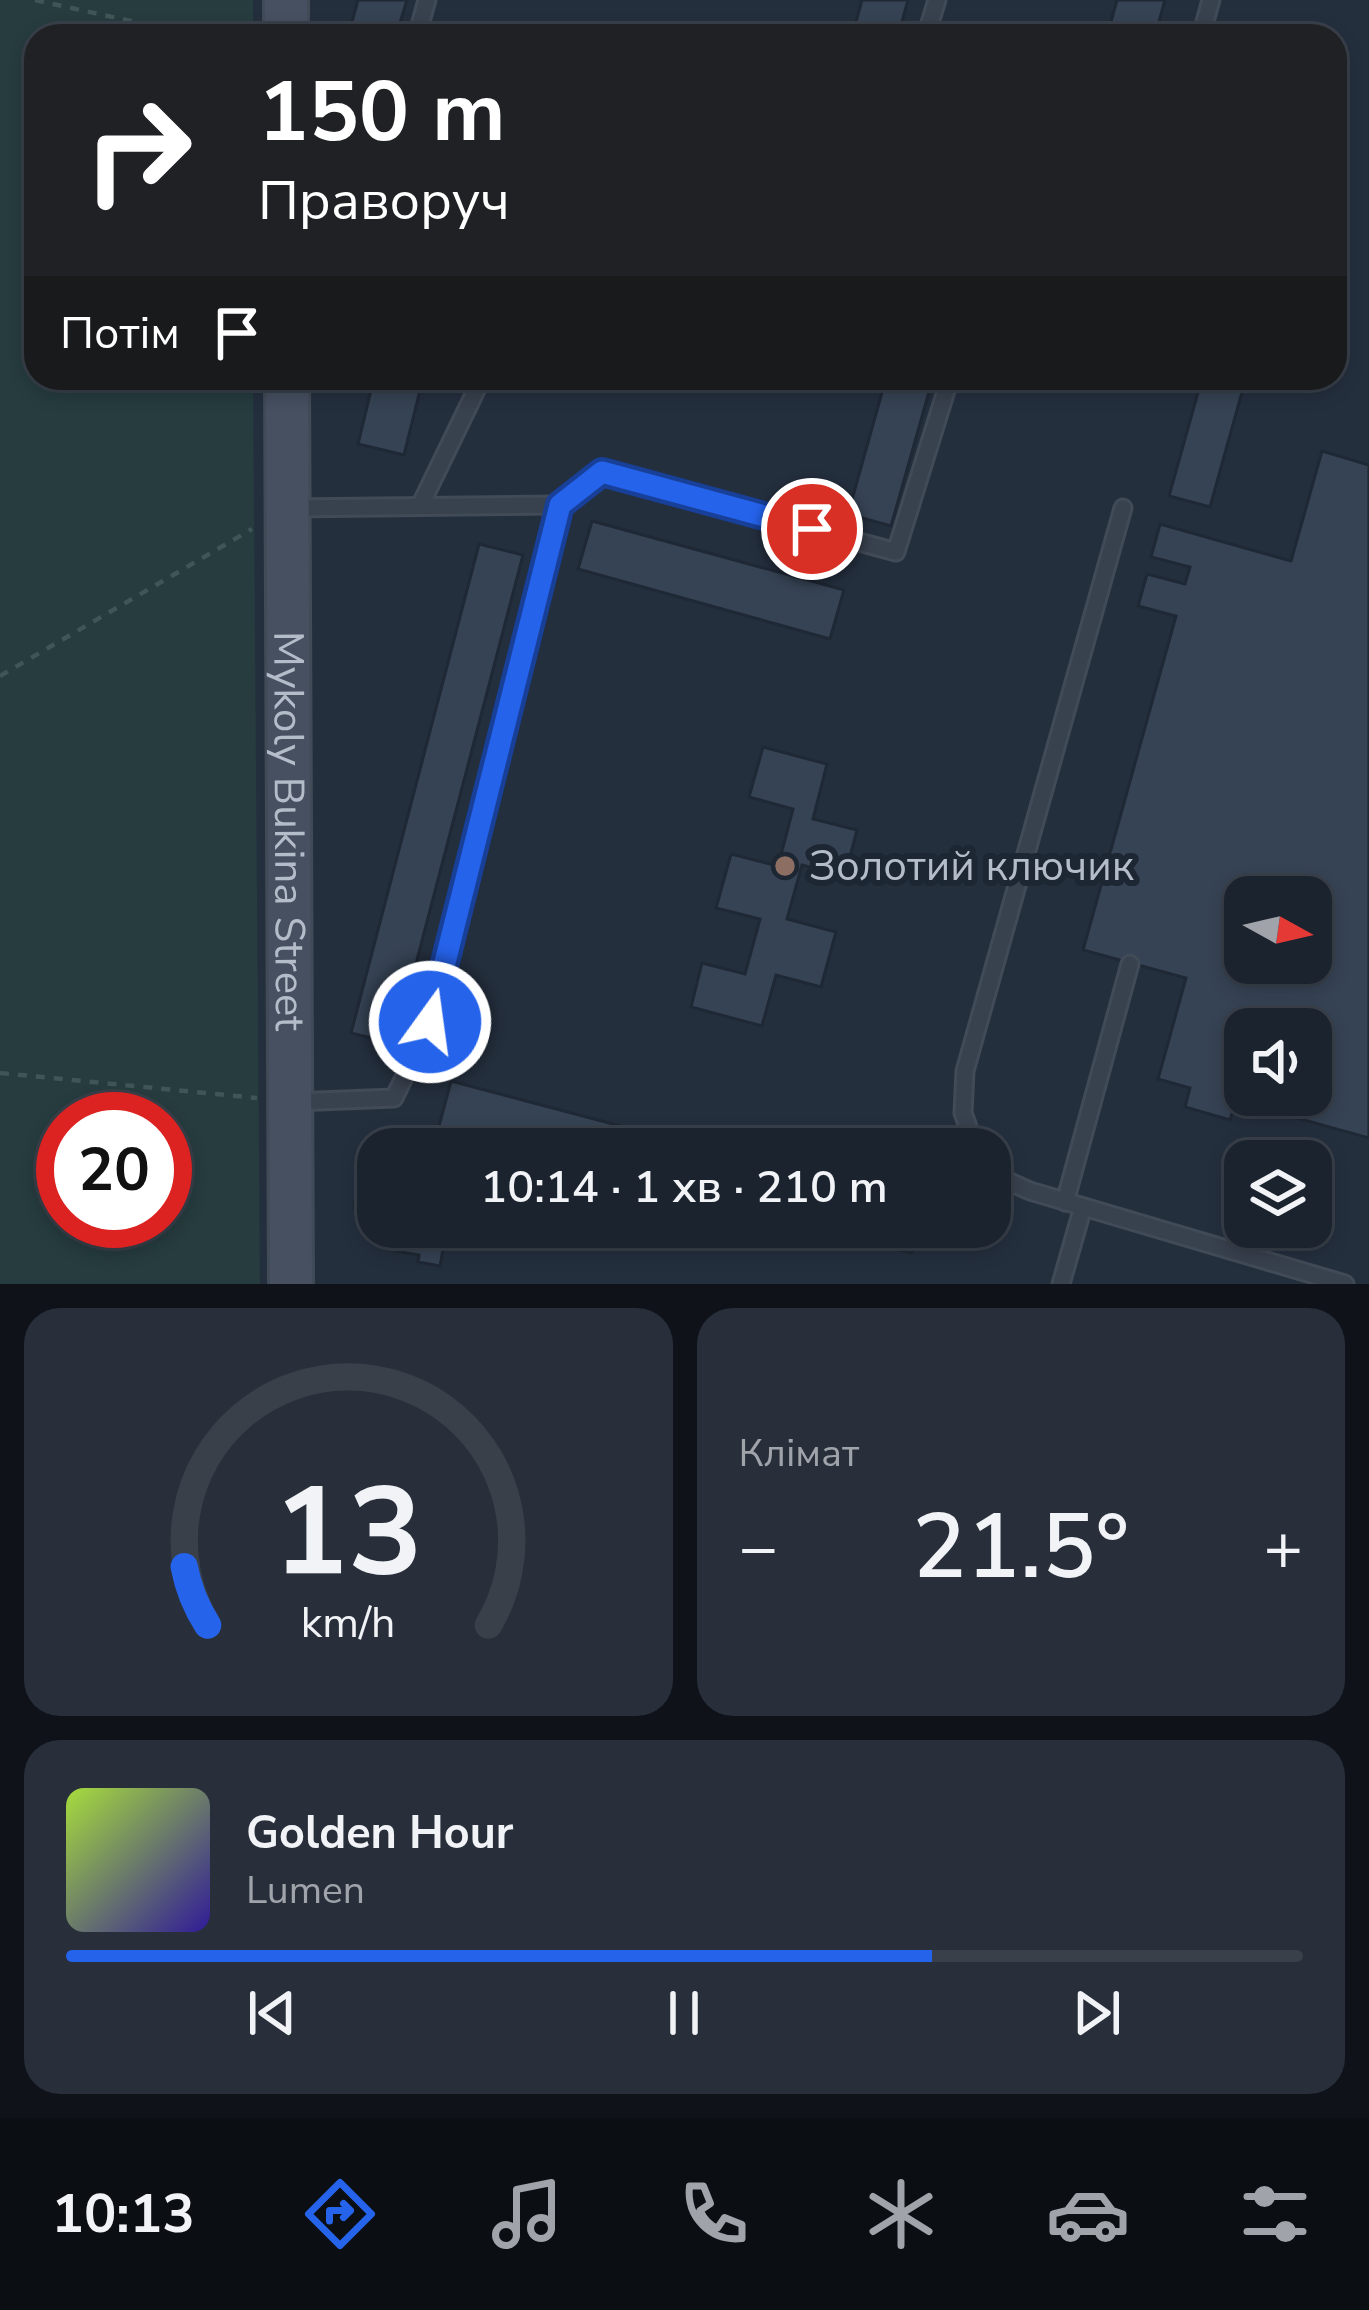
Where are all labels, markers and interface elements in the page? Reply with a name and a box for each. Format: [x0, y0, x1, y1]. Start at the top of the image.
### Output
text: 150 m [258, 55, 506, 170]
icon: right [60, 72, 216, 228]
text: Праворуч [258, 164, 510, 238]
icon: arrive [204, 300, 270, 366]
text: Потім [60, 303, 180, 364]
pin [761, 478, 863, 580]
icon: arrive [779, 496, 845, 562]
street label: Mykoly Bukina Street [260, 631, 318, 1031]
place label: Золотий ключик [809, 838, 1135, 895]
marker: Золотий ключик [772, 853, 798, 879]
north arrow [1224, 876, 1332, 984]
map controls [1224, 876, 1332, 1248]
position arrow [367, 959, 493, 1085]
button: sound [1224, 1008, 1332, 1116]
speed limit sign: 20 [36, 1092, 192, 1248]
button: layers [1224, 1140, 1332, 1248]
text: 10:14 · 1 хв · 210 m [480, 1157, 888, 1218]
text: Клімат [739, 1427, 859, 1480]
text: 13 [273, 1448, 423, 1618]
text: 21.5° [912, 1486, 1129, 1609]
text: − [739, 1503, 778, 1593]
text: + [1263, 1503, 1303, 1593]
text: km/h [301, 1594, 396, 1652]
text: Golden Hour [246, 1803, 513, 1864]
text: Lumen [246, 1864, 365, 1917]
icon: previous [239, 1980, 305, 2046]
icon: pause [651, 1980, 717, 2046]
icon: next [1064, 1980, 1130, 2046]
icon: directions [298, 2172, 382, 2256]
icon: music [485, 2172, 569, 2256]
icon: phone [672, 2172, 756, 2256]
icon: climate [859, 2172, 943, 2256]
icon: car [1046, 2172, 1130, 2256]
icon: filters [1233, 2172, 1317, 2256]
text: 10:13 [52, 2177, 195, 2251]

